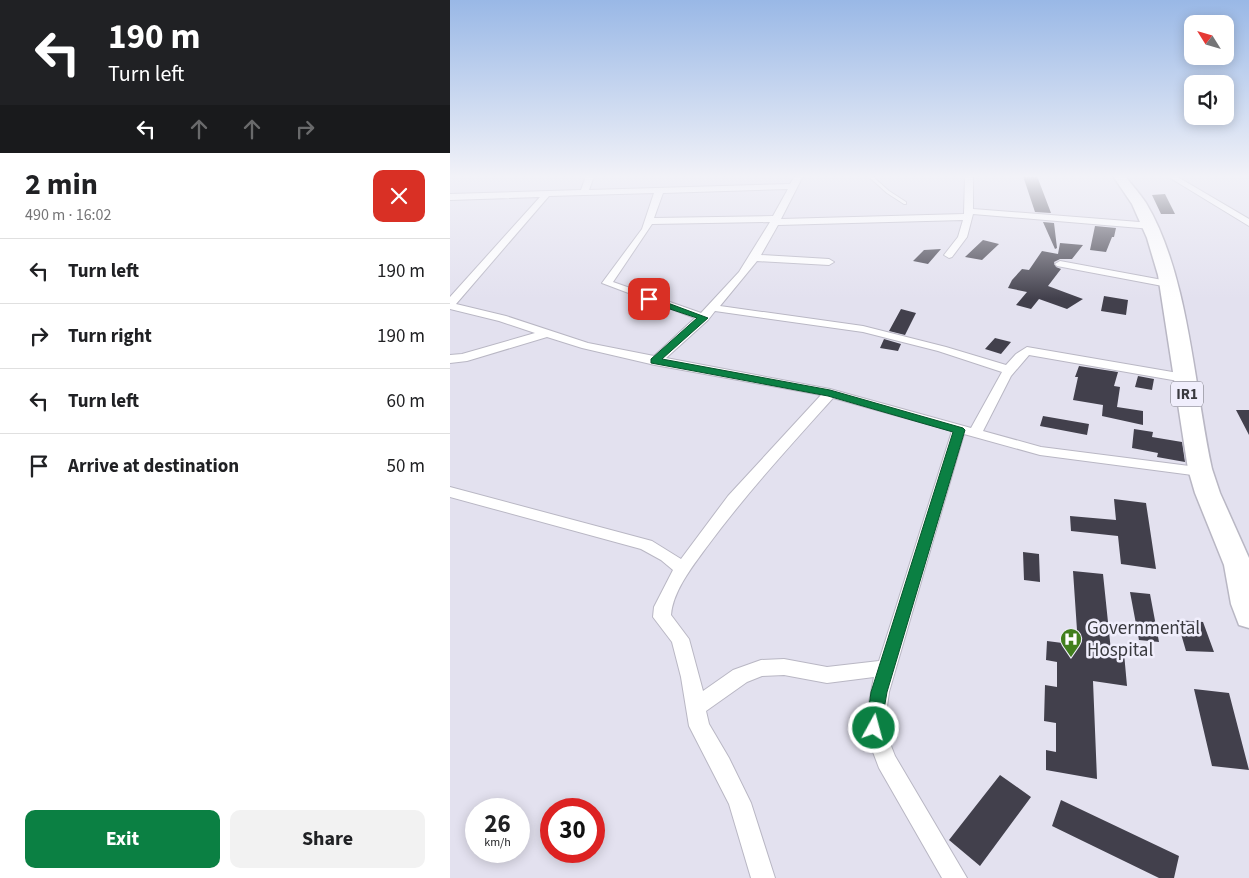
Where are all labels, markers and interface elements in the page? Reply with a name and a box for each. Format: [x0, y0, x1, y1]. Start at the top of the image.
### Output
text: 190 m [108, 12, 200, 62]
north arrow [1184, 15, 1234, 65]
map controls [1184, 15, 1234, 125]
icon: left [25, 20, 90, 85]
text: Turn left [108, 58, 184, 90]
button: sound [1184, 75, 1234, 125]
icon: left [132, 115, 160, 143]
icon: ahead [185, 115, 213, 143]
icon: ahead [238, 115, 266, 143]
icon: right [291, 115, 319, 143]
text: 2 min [25, 163, 98, 206]
button: close [373, 170, 425, 222]
text: 490 m · 16:02 [25, 204, 112, 226]
icon: left [25, 257, 53, 285]
text: Turn left [68, 258, 139, 285]
text: 190 m [377, 258, 425, 285]
pin [628, 278, 670, 320]
icon: arrive [635, 285, 663, 313]
icon: right [25, 322, 53, 350]
text: Turn right [68, 323, 152, 350]
text: 190 m [377, 323, 425, 350]
road number: IR1 [1171, 382, 1203, 406]
icon: left [25, 387, 53, 415]
text: Turn left [68, 388, 139, 415]
text: 60 m [387, 388, 425, 415]
icon: arrive [25, 452, 53, 480]
text: Arrive at destination [68, 453, 239, 480]
text: 50 m [387, 453, 425, 480]
place label: Governmental Hospital [1087, 615, 1200, 664]
hospital icon: Governmental Hospital [1059, 627, 1083, 658]
position arrow [847, 701, 899, 753]
speed limit sign: 30 [540, 798, 605, 863]
text: 26 [484, 806, 511, 842]
button: Exit [25, 810, 220, 868]
button: Share [230, 810, 425, 868]
text: km/h [484, 834, 511, 851]

